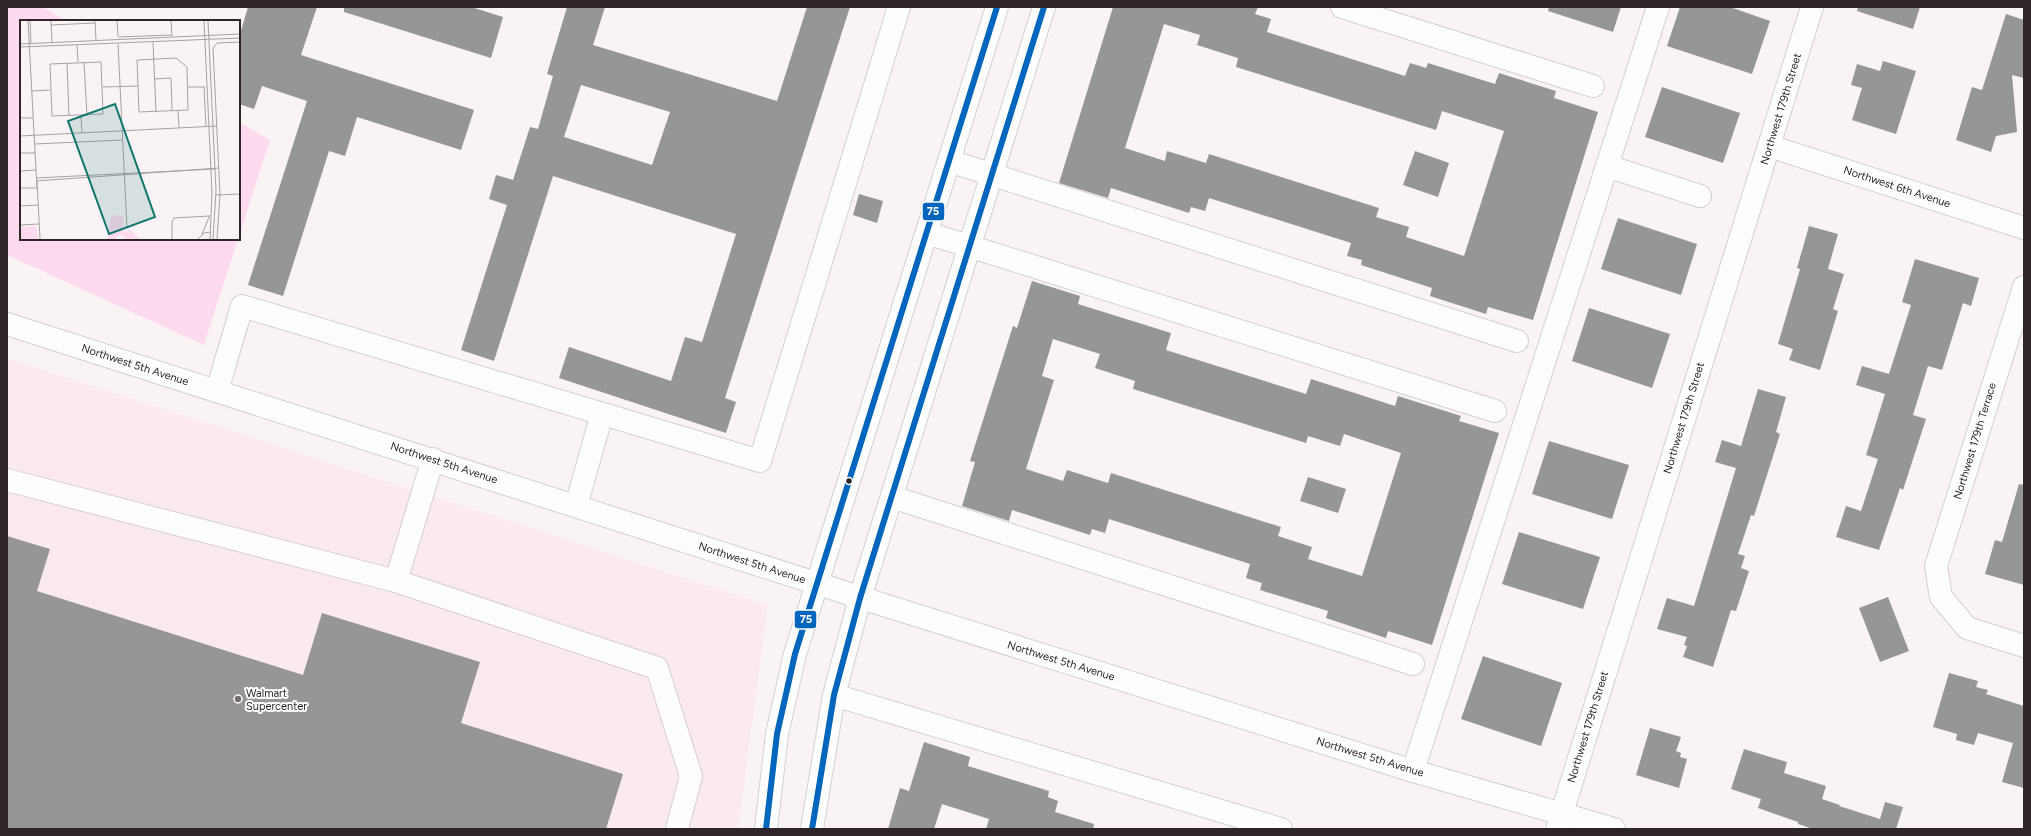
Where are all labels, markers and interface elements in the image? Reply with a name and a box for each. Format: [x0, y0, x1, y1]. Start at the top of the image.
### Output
inset map [20, 20, 240, 240]
street label: Northwest 179th Street [1758, 52, 1804, 166]
street label: Northwest 6th Avenue [1842, 164, 1952, 210]
line badge: 75 [922, 202, 945, 221]
text: 75 [927, 205, 939, 218]
street label: Northwest 5th Avenue [80, 342, 190, 388]
street label: Northwest 179th Street [1661, 361, 1707, 475]
street label: Northwest 179th Terrace [1951, 381, 1999, 501]
street label: Northwest 5th Avenue [389, 440, 499, 486]
unlabelled marker [844, 476, 854, 486]
street label: Northwest 5th Avenue [697, 540, 807, 586]
line badge: 75 [794, 610, 817, 629]
text: 75 [800, 613, 812, 626]
street label: Northwest 5th Avenue [1006, 638, 1116, 684]
street label: Northwest 179th Street [1565, 670, 1611, 784]
place label: Walmart Supercenter [246, 687, 307, 713]
marker: Walmart Supercenter [233, 694, 243, 704]
street label: Northwest 5th Avenue [1315, 734, 1425, 780]

